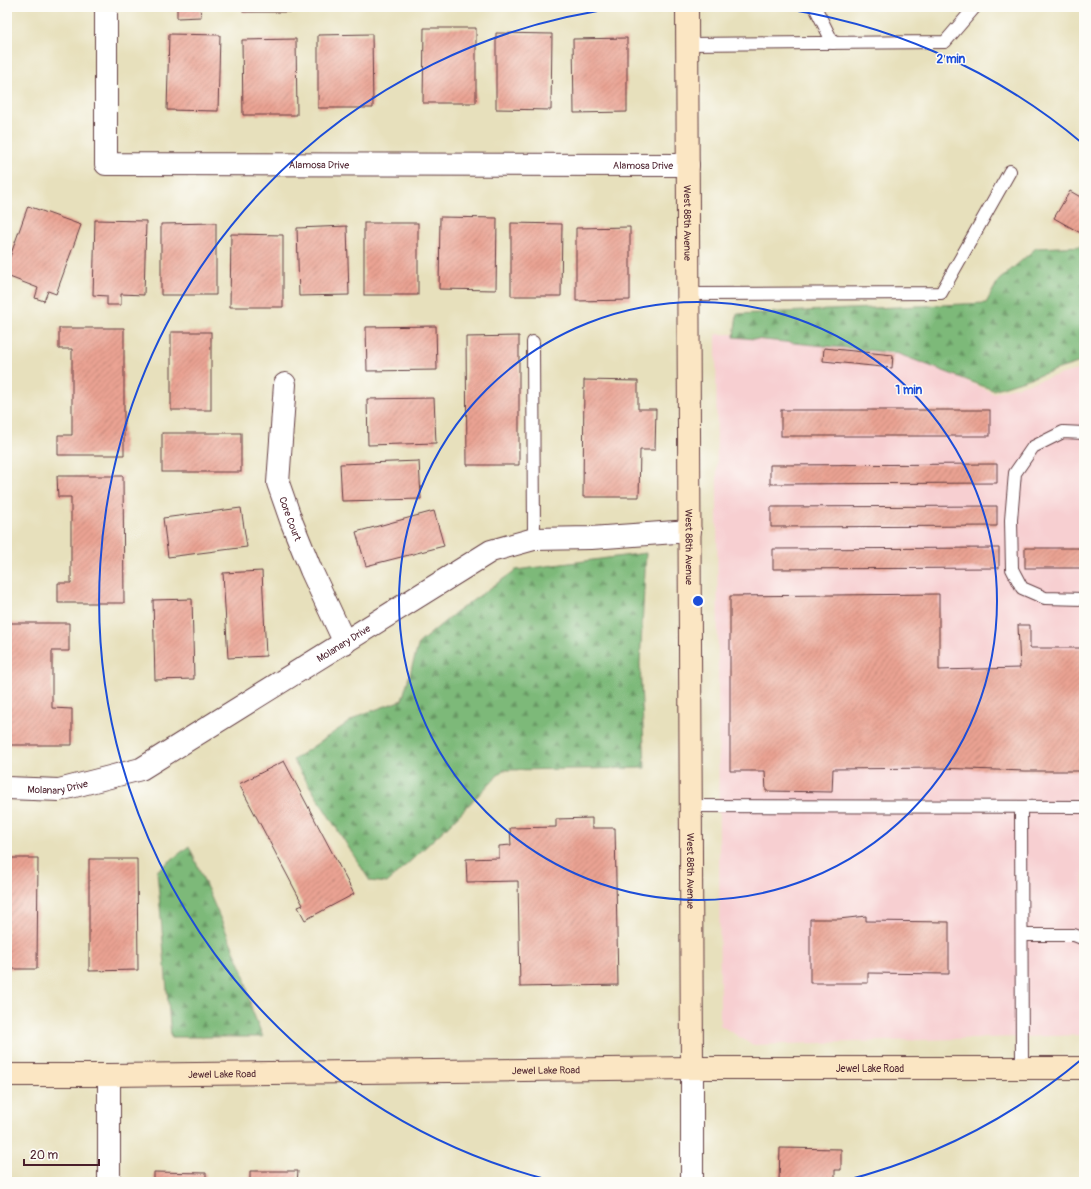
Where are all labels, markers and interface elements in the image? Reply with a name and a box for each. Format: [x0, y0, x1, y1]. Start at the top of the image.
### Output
text: 2 min [937, 52, 966, 67]
street label: Alamosa Drive [289, 159, 349, 171]
street label: Alamosa Drive [613, 160, 673, 172]
street label: West 88th Avenue [681, 185, 693, 261]
text: 1 min [896, 383, 923, 398]
street label: Core Court [276, 495, 304, 544]
street label: West 88th Avenue [682, 509, 695, 585]
centre of rings [691, 594, 705, 608]
street label: Molanary Drive [315, 623, 373, 665]
street label: Molanary Drive [27, 778, 89, 797]
street label: West 88th Avenue [684, 833, 696, 909]
street label: Jewel Lake Road [836, 1063, 904, 1075]
street label: Jewel Lake Road [512, 1064, 580, 1077]
street label: Jewel Lake Road [188, 1068, 256, 1081]
scale bar [24, 1141, 99, 1167]
text: 20 m [30, 1148, 59, 1163]

